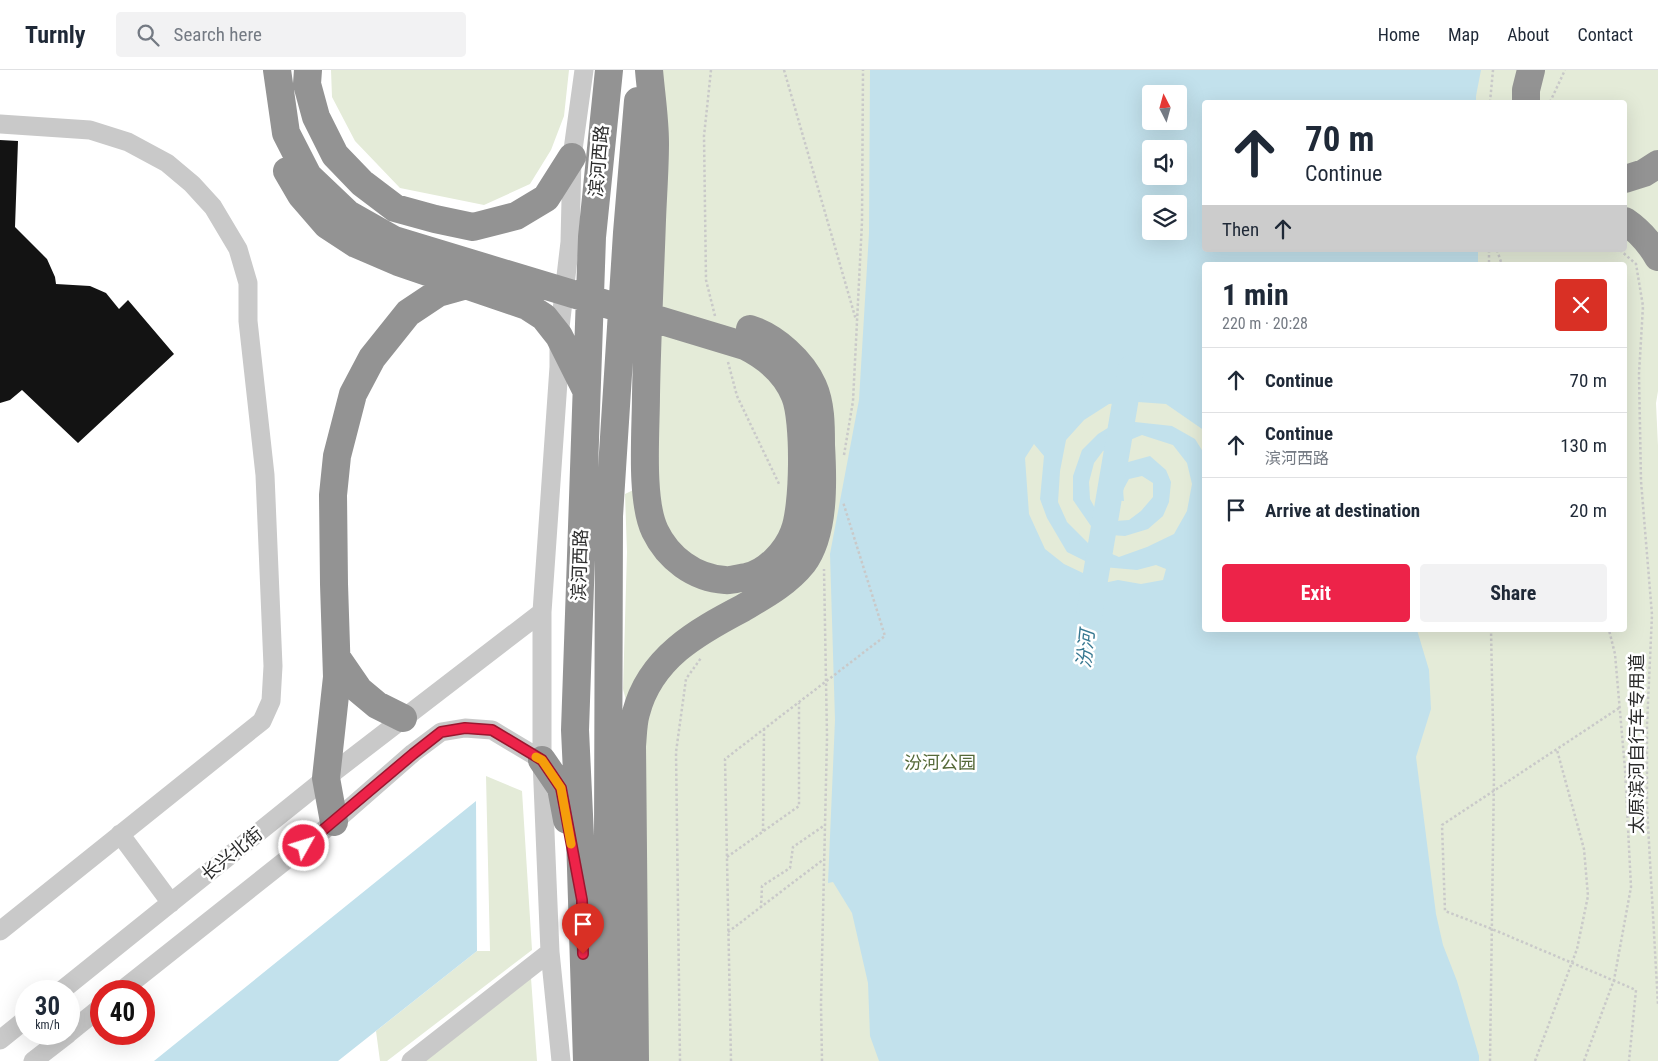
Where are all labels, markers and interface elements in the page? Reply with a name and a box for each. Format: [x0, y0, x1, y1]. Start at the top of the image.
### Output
search box [116, 12, 466, 57]
text: Turnly [25, 21, 86, 49]
icon: search [134, 21, 162, 49]
text: Search here [174, 23, 262, 46]
text: Home [1378, 24, 1420, 45]
text: Map [1448, 24, 1479, 45]
text: About [1507, 24, 1549, 45]
text: Contact [1577, 24, 1633, 45]
north arrow [1142, 85, 1188, 130]
map controls [1142, 85, 1187, 240]
text: 70 m [1305, 119, 1374, 160]
icon: ahead [1222, 120, 1287, 185]
street label: 滨河西路 [585, 124, 612, 198]
button: sound [1142, 140, 1187, 185]
text: Continue [1305, 161, 1382, 186]
button: layers [1142, 195, 1187, 240]
icon: ahead [1269, 215, 1297, 243]
text: Then [1222, 218, 1259, 241]
text: 1 min [1222, 277, 1289, 312]
button: close [1555, 279, 1607, 331]
text: 220 m · 20:28 [1222, 314, 1308, 333]
icon: ahead [1222, 366, 1250, 394]
text: Continue [1265, 369, 1333, 392]
text: 70 m [1570, 369, 1607, 392]
text: Continue [1265, 422, 1333, 445]
icon: ahead [1222, 431, 1250, 459]
text: 130 m [1560, 434, 1607, 457]
text: 滨河西路 [1265, 449, 1329, 468]
icon: arrive [1222, 496, 1250, 524]
text: Arrive at destination [1265, 499, 1420, 522]
text: 20 m [1570, 499, 1607, 522]
street label: 滨河西路 [568, 529, 591, 601]
button: Exit [1222, 564, 1410, 622]
button: Share [1420, 564, 1607, 622]
water label: 汾河 [1072, 625, 1099, 669]
street label: 太原滨河自行车专用道 [1626, 654, 1647, 834]
park label: 汾河公园 [904, 752, 976, 773]
position arrow [277, 819, 329, 871]
street label: 长兴北街 [197, 823, 266, 884]
pin [562, 903, 604, 954]
icon: arrive [569, 910, 597, 938]
speed limit sign: 40 [90, 980, 155, 1045]
text: 30 [35, 992, 60, 1021]
text: km/h [35, 1018, 60, 1032]

